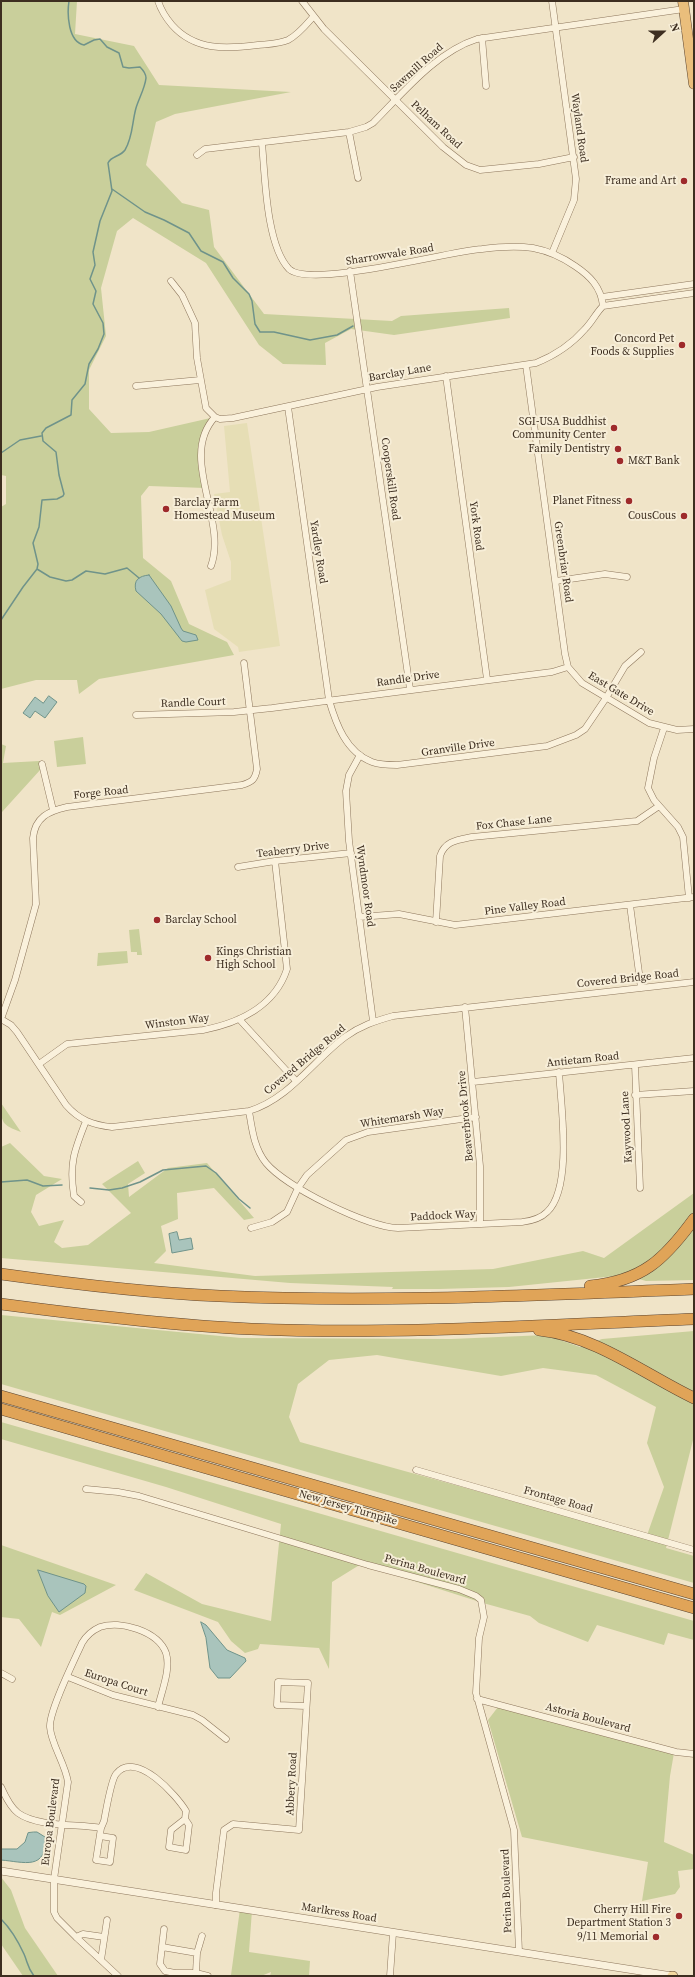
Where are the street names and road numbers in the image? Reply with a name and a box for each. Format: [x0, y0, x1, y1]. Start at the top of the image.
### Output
street label: Sawmill Road [388, 41, 446, 95]
street label: Wayland Road [568, 93, 590, 163]
street label: Pelham Road [408, 98, 464, 152]
street label: Sharrowvale Road [345, 242, 435, 268]
street label: Barclay Lane [368, 361, 432, 385]
street label: Cooperskill Road [378, 437, 402, 521]
street label: York Road [466, 500, 486, 552]
street label: Yardley Road [306, 519, 330, 585]
street label: Greenbriar Road [551, 521, 575, 603]
street label: Randle Drive [376, 668, 440, 690]
street label: East Gate Drive [586, 669, 656, 719]
street label: Randle Court [160, 695, 226, 711]
street label: Granville Drive [420, 736, 496, 760]
street label: Forge Road [73, 784, 129, 802]
street label: Fox Chase Lane [475, 812, 553, 834]
street label: Teaberry Drive [256, 839, 330, 861]
street label: Wyndmoor Road [353, 844, 377, 928]
street label: Pine Valley Road [483, 895, 567, 919]
street label: Covered Bridge Road [576, 967, 680, 991]
street label: Winston Way [144, 1011, 210, 1033]
street label: Covered Bridge Road [261, 1022, 349, 1098]
street label: Antietam Road [546, 1050, 620, 1070]
street label: Beaverbrook Drive [455, 1070, 477, 1162]
street label: Kaywood Lane [619, 1091, 635, 1163]
street label: Whitemarsh Way [359, 1105, 445, 1131]
street label: Paddock Way [410, 1208, 476, 1224]
street label: Frontage Road [522, 1484, 594, 1516]
street label: New Jersey Turnpike [297, 1488, 399, 1528]
street label: Perina Boulevard [383, 1552, 467, 1588]
street label: Europa Court [83, 1667, 149, 1699]
street label: Astoria Boulevard [544, 1700, 632, 1736]
street label: Abbery Road [284, 1752, 300, 1816]
street label: Europa Boulevard [39, 1778, 63, 1866]
street label: Perina Boulevard [499, 1849, 515, 1933]
street label: Marlkress Road [300, 1901, 378, 1925]

